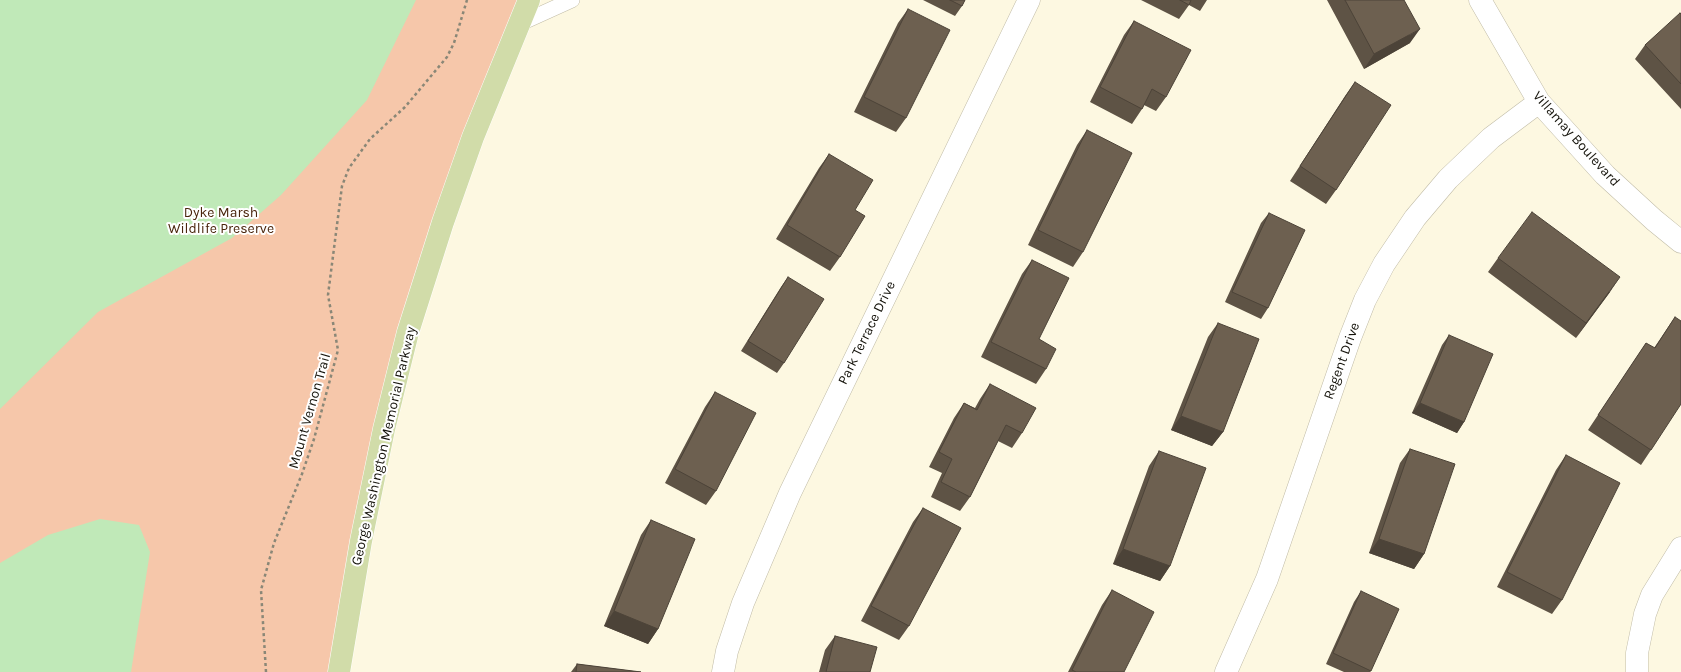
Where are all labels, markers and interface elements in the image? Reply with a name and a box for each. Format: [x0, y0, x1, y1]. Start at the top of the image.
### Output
street label: Villamay Boulevard [1529, 88, 1623, 190]
park label: Dyke Marsh Wildlife Preserve [168, 205, 274, 238]
street label: Park Terrace Drive [835, 278, 899, 388]
street label: Regent Drive [1320, 320, 1364, 402]
street label: George Washington Memorial Parkway [348, 325, 420, 567]
street label: Mount Vernon Trail [285, 351, 335, 471]

